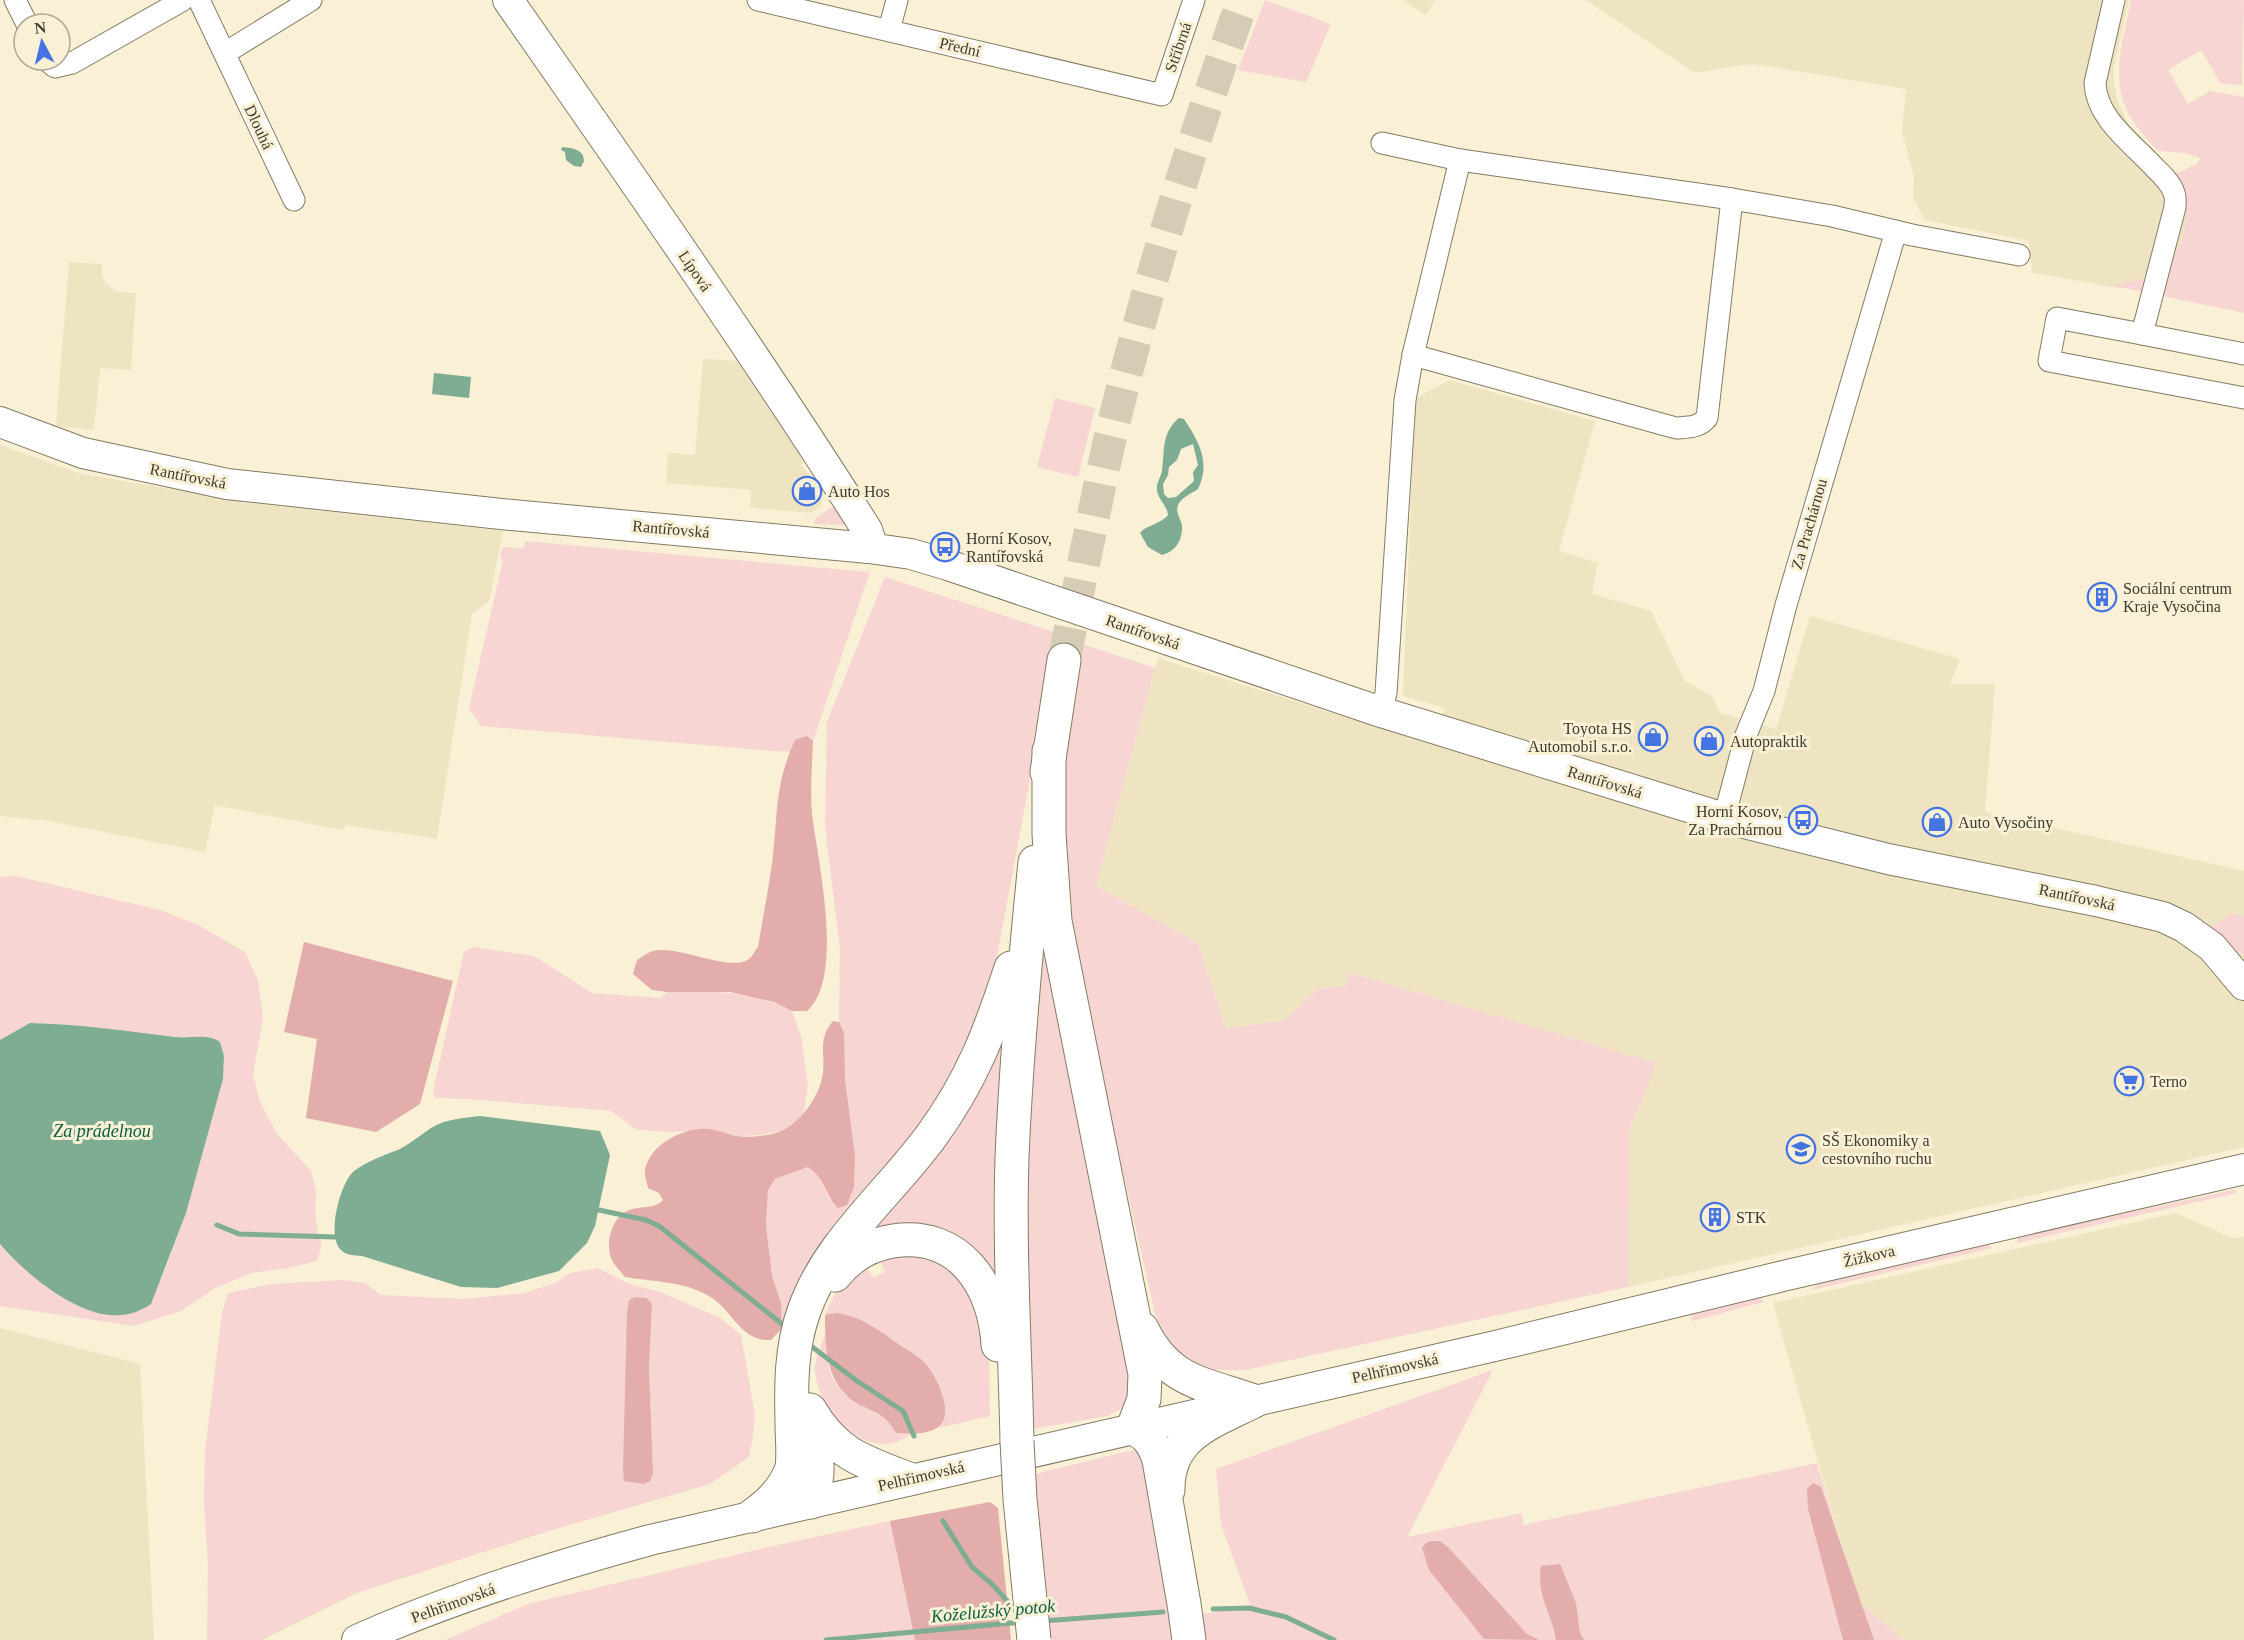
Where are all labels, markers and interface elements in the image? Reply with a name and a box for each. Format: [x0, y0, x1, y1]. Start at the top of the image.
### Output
north arrow [12, 12, 72, 72]
text: N [33, 18, 47, 37]
street label: Stříbrná [1162, 20, 1194, 74]
street label: Přední [938, 34, 983, 60]
street label: Dlouhá [241, 102, 277, 152]
street label: Lípová [674, 247, 715, 295]
street label: Rantířovská [148, 460, 228, 492]
shop icon: Auto Hos [791, 475, 823, 507]
street label: Za Prachárnou [1788, 477, 1830, 571]
place label: Auto Hos [828, 483, 890, 500]
street label: Rantířovská [632, 517, 710, 541]
place label: Horní Kosov, Rantířovská [966, 530, 1052, 565]
bus stop icon: Horní Kosov, Rantířovská [929, 531, 961, 563]
place label: Sociální centrum Kraje Vysočina [2123, 580, 2232, 616]
building icon: Sociální centrum Kraje Vysočina [2086, 581, 2118, 613]
street label: Rantířovská [1104, 611, 1182, 653]
place label: Toyota HS Automobil s.r.o. [1528, 720, 1632, 755]
shop icon: Toyota HS Automobil s.r.o. [1637, 721, 1669, 753]
shop icon: Autopraktik [1693, 725, 1725, 757]
place label: Autopraktik [1730, 733, 1807, 751]
street label: Rantířovská [1566, 763, 1644, 801]
place label: Horní Kosov, Za Prachárnou [1688, 803, 1782, 838]
bus stop icon: Horní Kosov, Za Prachárnou [1787, 804, 1819, 836]
shop icon: Auto Vysočiny [1921, 806, 1953, 838]
place label: Auto Vysočiny [1958, 814, 2053, 832]
street label: Rantířovská [2037, 881, 2117, 913]
supermarket icon: Terno [2113, 1065, 2145, 1097]
place label: Terno [2150, 1073, 2187, 1090]
water label: Za prádelnou [53, 1121, 151, 1141]
place label: SŠ Ekonomiky a cestovního ruchu [1822, 1131, 1932, 1167]
school or university icon: SŠ Ekonomiky a cestovního ruchu [1785, 1133, 1817, 1165]
building icon: STK [1699, 1201, 1731, 1233]
place label: STK [1736, 1209, 1767, 1226]
street label: Žižkova [1841, 1241, 1896, 1270]
street label: Pelhřimovská [1350, 1350, 1440, 1386]
street label: Pelhřimovská [876, 1458, 966, 1494]
street label: Pelhřimovská [409, 1580, 497, 1626]
water label: Koželužský potok [929, 1596, 1057, 1626]

